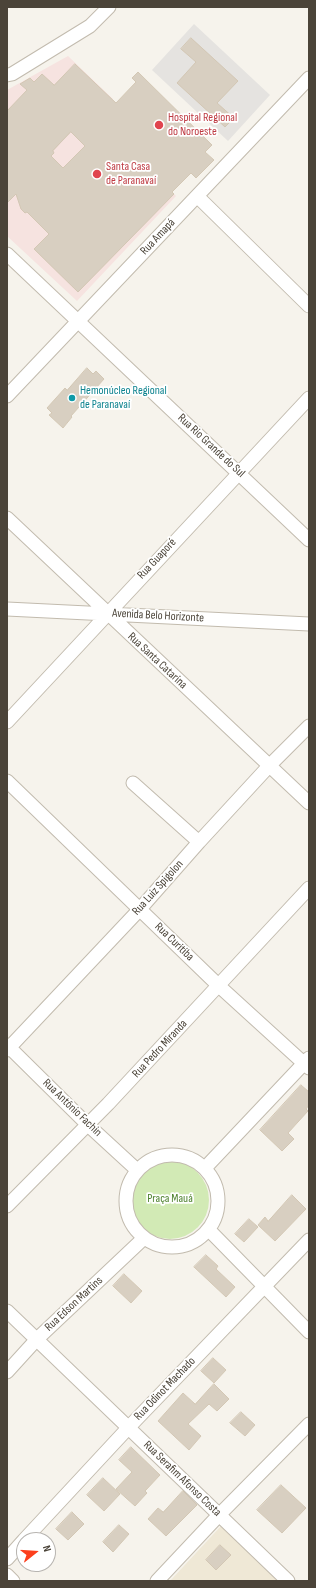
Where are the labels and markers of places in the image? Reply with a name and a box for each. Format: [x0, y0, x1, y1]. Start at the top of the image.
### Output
place label: Hospital Regional do Noroeste [168, 111, 237, 139]
marker: Hospital Regional do Noroeste [153, 119, 165, 131]
place label: Santa Casa de Paranavaí [106, 160, 156, 188]
marker: Santa Casa de Paranavaí [91, 168, 103, 180]
place label: Hemonúcleo Regional de Paranavaí [80, 384, 167, 412]
marker: Hemonúcleo Regional de Paranavaí [67, 393, 77, 403]

